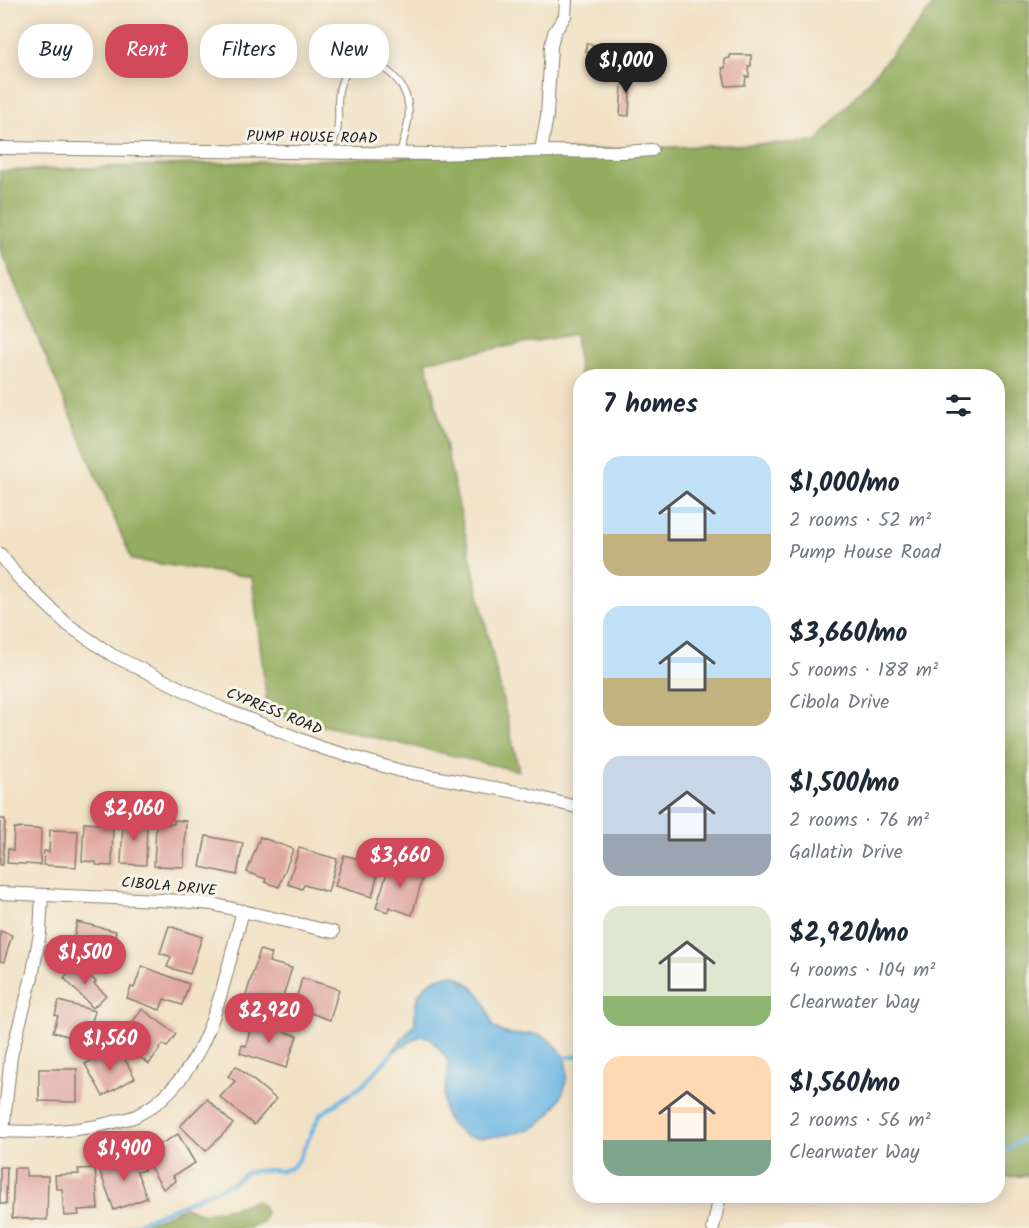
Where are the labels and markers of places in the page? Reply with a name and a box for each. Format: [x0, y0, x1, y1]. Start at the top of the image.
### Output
pin: $1,000 [577, 43, 675, 94]
pin: $2,060 [85, 791, 183, 842]
pin: $3,660 [351, 838, 449, 889]
pin: $1,500 [36, 935, 134, 986]
pin: $2,920 [220, 993, 318, 1044]
pin: $1,560 [61, 1021, 159, 1072]
pin: $1,900 [75, 1131, 173, 1182]

